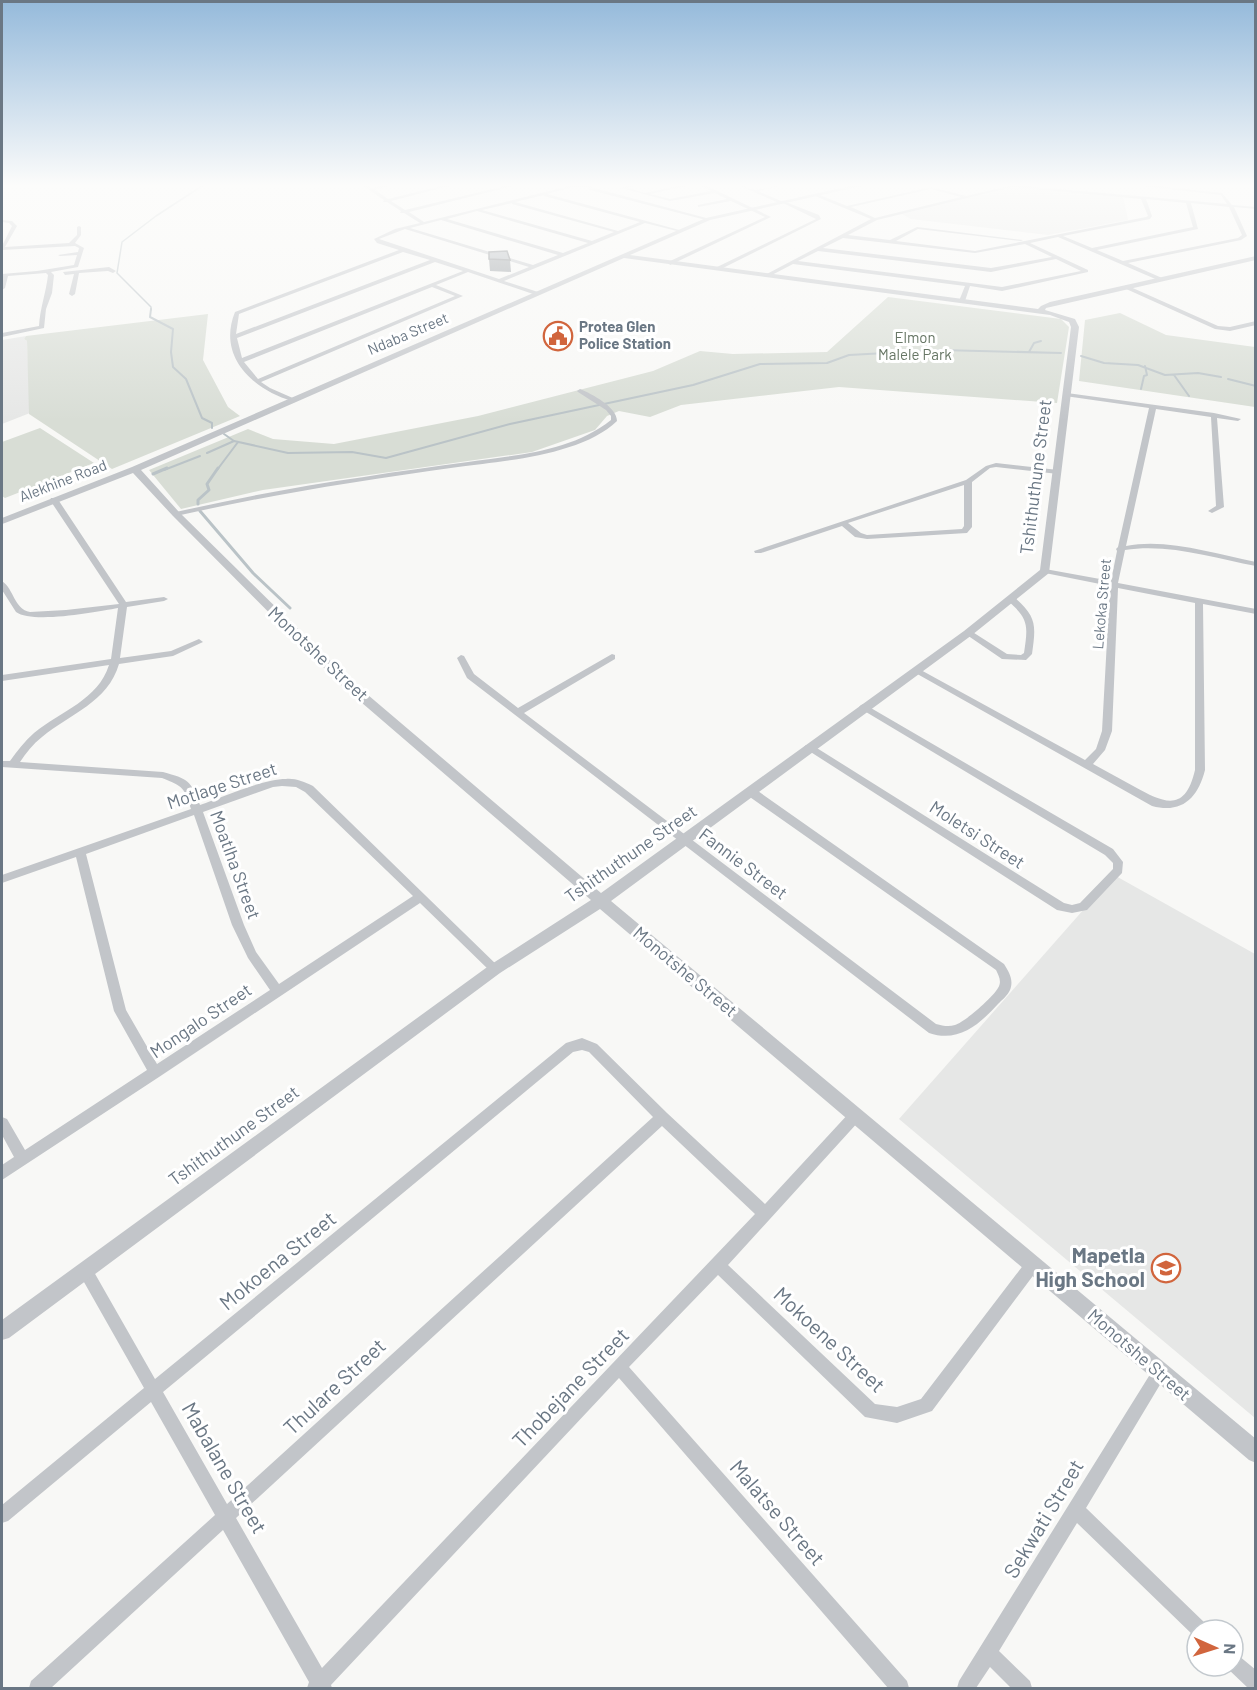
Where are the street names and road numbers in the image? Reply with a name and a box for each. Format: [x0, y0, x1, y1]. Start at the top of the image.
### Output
street label: Ndaba Street [365, 308, 451, 358]
street label: Tshithuthune Street [1015, 398, 1055, 556]
street label: Alekhine Road [16, 455, 109, 505]
street label: Lekoka Street [1088, 558, 1114, 650]
street label: Monotshe Street [264, 601, 373, 705]
street label: Motlage Street [164, 757, 280, 813]
street label: Moletsi Street [926, 795, 1029, 873]
street label: Tshithuthune Street [560, 799, 701, 907]
street label: Moatlha Street [206, 807, 266, 922]
street label: Fannie Street [695, 823, 792, 904]
street label: Monotshe Street [629, 921, 742, 1021]
street label: Mongalo Street [145, 978, 255, 1062]
street label: Tshithuthune Street [164, 1080, 303, 1190]
street label: Mokoena Street [214, 1205, 340, 1314]
street label: Mokoene Street [769, 1281, 891, 1397]
street label: Monotshe Street [1084, 1304, 1196, 1405]
street label: Thobejane Street [506, 1322, 633, 1452]
street label: Thulare Street [278, 1332, 390, 1439]
street label: Mabalane Street [178, 1397, 273, 1537]
street label: Malatse Street [725, 1454, 831, 1570]
street label: Sekwati Street [997, 1454, 1088, 1582]

